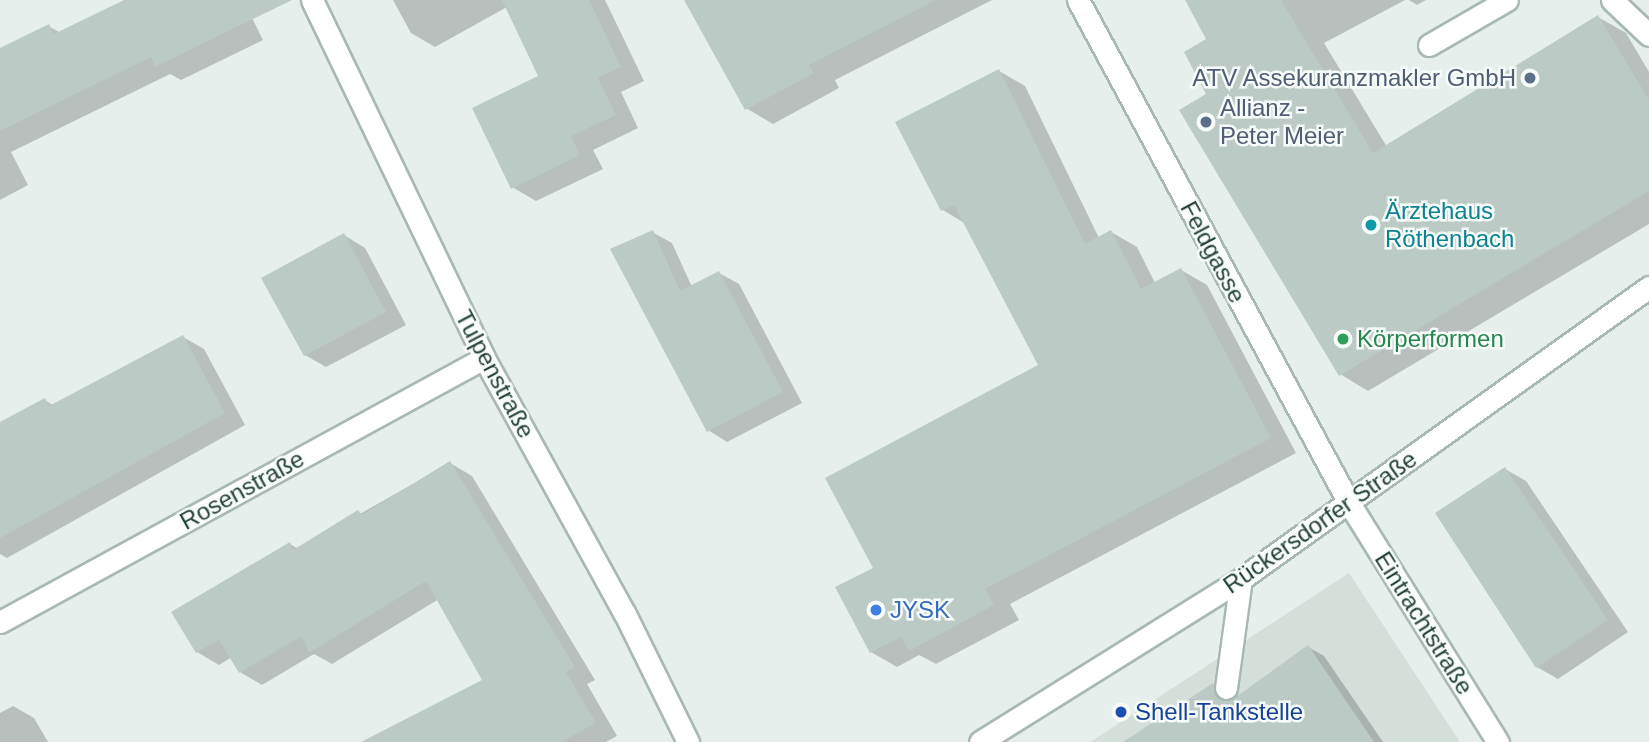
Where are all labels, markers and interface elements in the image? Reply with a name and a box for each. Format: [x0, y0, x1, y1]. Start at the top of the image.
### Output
place label: ATV Assekuranzmakler GmbH [1191, 64, 1516, 92]
marker: ATV Assekuranzmakler GmbH [1522, 70, 1538, 86]
place label: Allianz - Peter Meier [1220, 94, 1344, 150]
marker: Allianz - Peter Meier [1198, 114, 1214, 130]
street label: Feldgasse [1174, 196, 1252, 308]
place label: Ärztehaus Röthenbach [1385, 197, 1514, 253]
marker: Ärztehaus Röthenbach [1363, 217, 1379, 233]
street label: Tulpenstraße [449, 305, 541, 443]
place label: Körperformen [1357, 325, 1504, 353]
marker: Körperformen [1335, 331, 1351, 347]
street label: Rosenstraße [175, 444, 309, 536]
street label: Rückersdorfer Straße [1218, 444, 1422, 600]
street label: Eintrachtstraße [1369, 546, 1479, 700]
place label: JYSK [890, 596, 950, 624]
marker: JYSK [868, 602, 884, 618]
place label: Shell-Tankstelle [1135, 698, 1303, 726]
marker: Shell-Tankstelle [1113, 704, 1129, 720]

